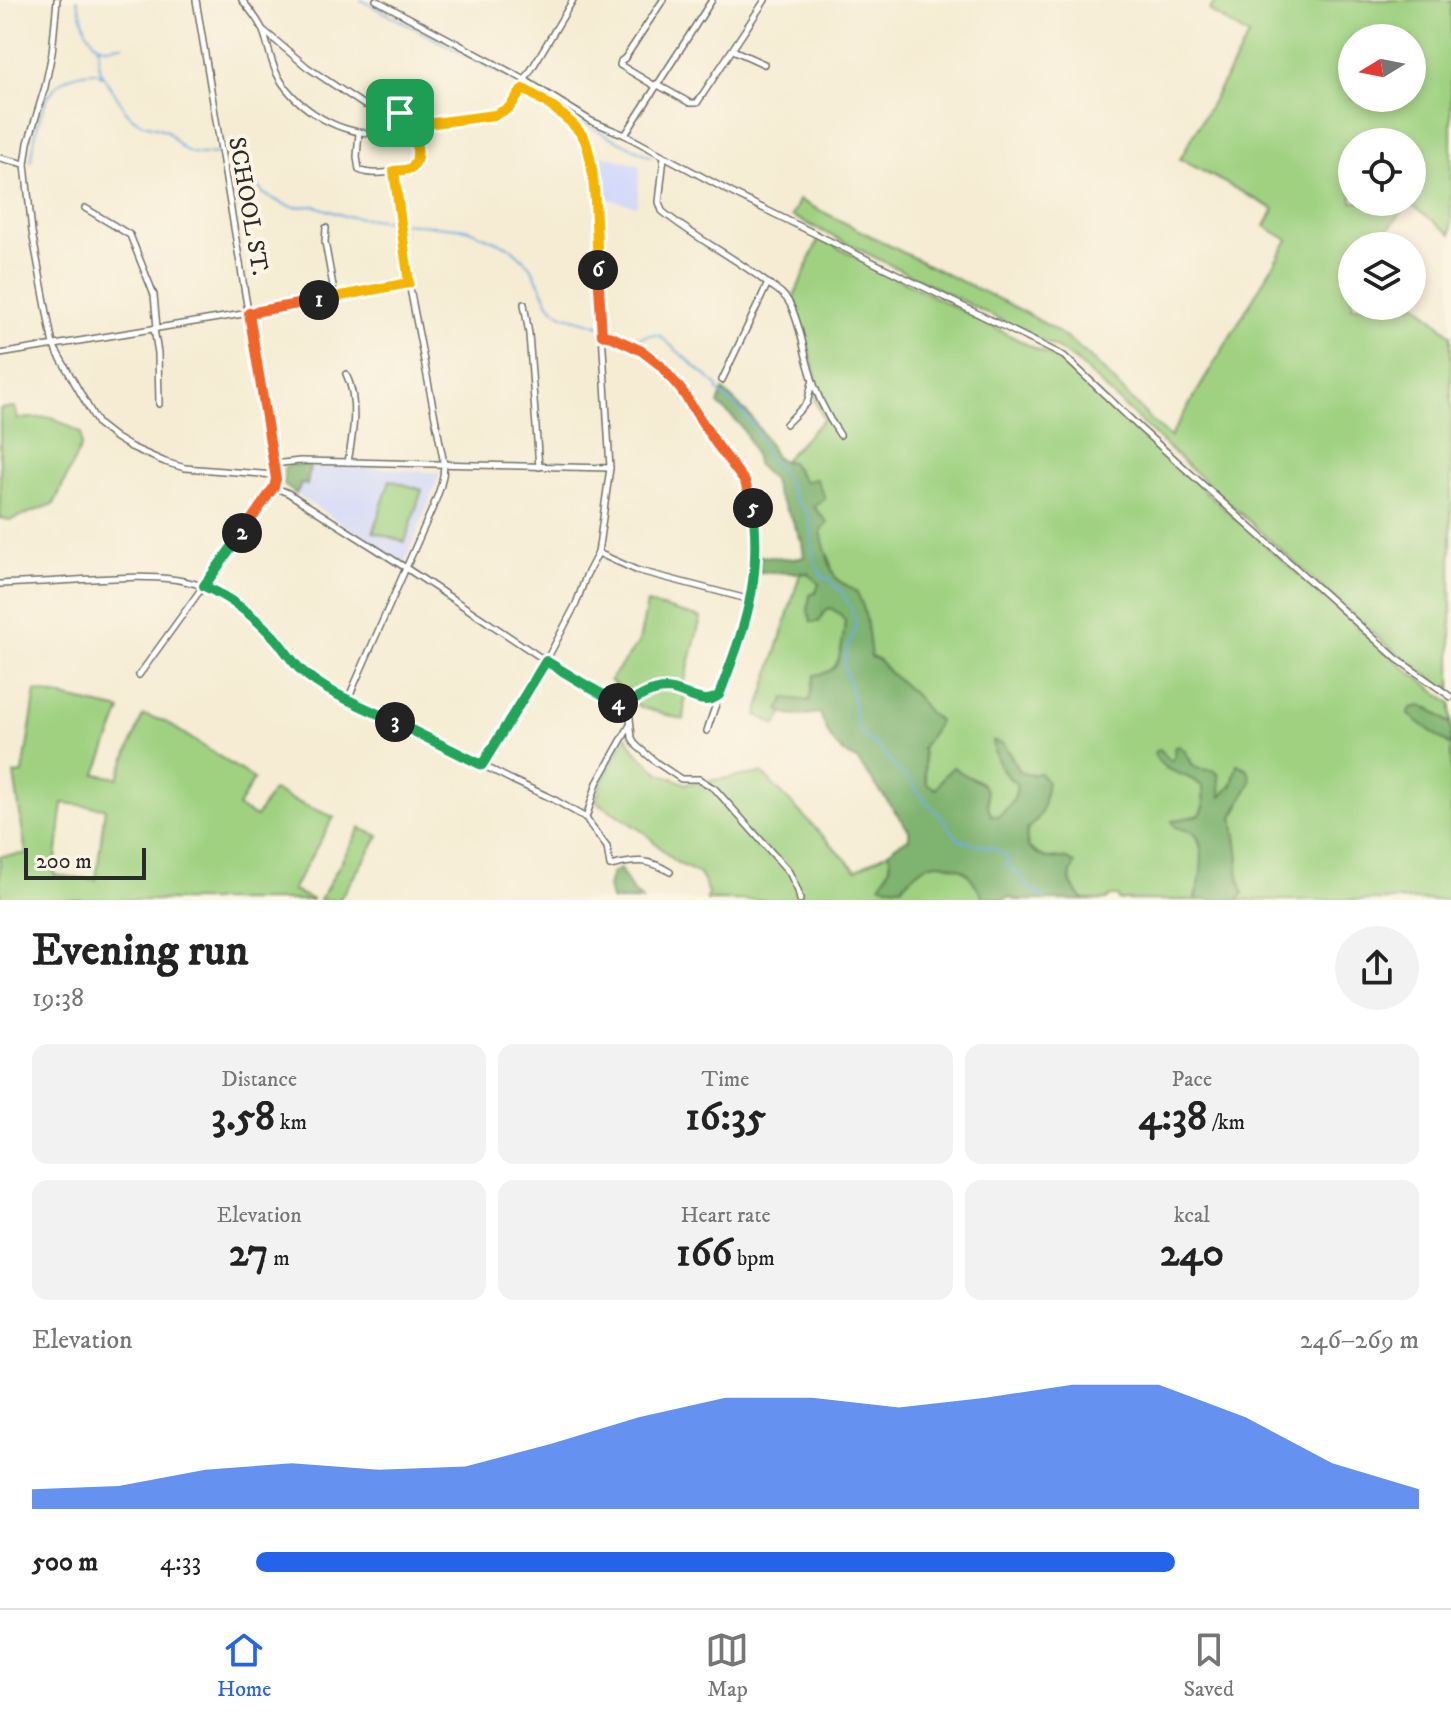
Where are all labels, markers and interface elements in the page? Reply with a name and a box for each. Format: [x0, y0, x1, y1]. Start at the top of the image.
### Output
north arrow [1338, 24, 1426, 112]
map controls [1338, 24, 1426, 320]
pin [366, 79, 434, 147]
icon: arrive [378, 91, 422, 135]
button: locate [1338, 128, 1426, 216]
street label: SCHOOL ST. [221, 135, 275, 278]
button: layers [1338, 232, 1426, 320]
pin: 6 [578, 250, 618, 290]
text: 6 [592, 256, 604, 283]
pin: 1 [299, 280, 339, 320]
text: 1 [315, 286, 323, 313]
pin: 5 [733, 488, 773, 528]
text: 5 [748, 494, 758, 521]
pin: 2 [222, 513, 262, 553]
text: 2 [237, 519, 247, 546]
pin: 4 [598, 683, 638, 723]
text: 4 [612, 689, 624, 716]
pin: 3 [375, 702, 415, 742]
text: 3 [391, 708, 399, 735]
scale bar [24, 844, 146, 880]
text: 200 m [36, 848, 92, 875]
text: Evening run [32, 924, 249, 979]
button: share [1335, 926, 1419, 1010]
text: 19:38 [32, 982, 84, 1015]
text: Distance [221, 1066, 297, 1093]
text: Time [702, 1066, 749, 1093]
text: Pace [1171, 1066, 1212, 1093]
text: 3.58 [211, 1093, 275, 1143]
text: 16:35 [685, 1093, 766, 1143]
text: 4:38 [1139, 1093, 1207, 1143]
text: km [275, 1109, 307, 1136]
text: /km [1207, 1109, 1245, 1136]
text: Elevation [217, 1202, 302, 1229]
text: Heart rate [680, 1202, 771, 1229]
text: kcal [1174, 1202, 1210, 1229]
text: 27 [229, 1229, 268, 1279]
text: 166 [676, 1229, 732, 1279]
text: 240 [1160, 1229, 1224, 1279]
text: m [268, 1245, 290, 1272]
text: bpm [732, 1245, 775, 1272]
text: Elevation [32, 1324, 133, 1357]
text: 246–269 m [1300, 1324, 1419, 1357]
text: 500 m [32, 1546, 98, 1579]
text: 4:33 [160, 1546, 201, 1579]
tab: Home [217, 1628, 271, 1703]
tab: Map [705, 1628, 749, 1703]
tab: Saved [1183, 1628, 1234, 1703]

